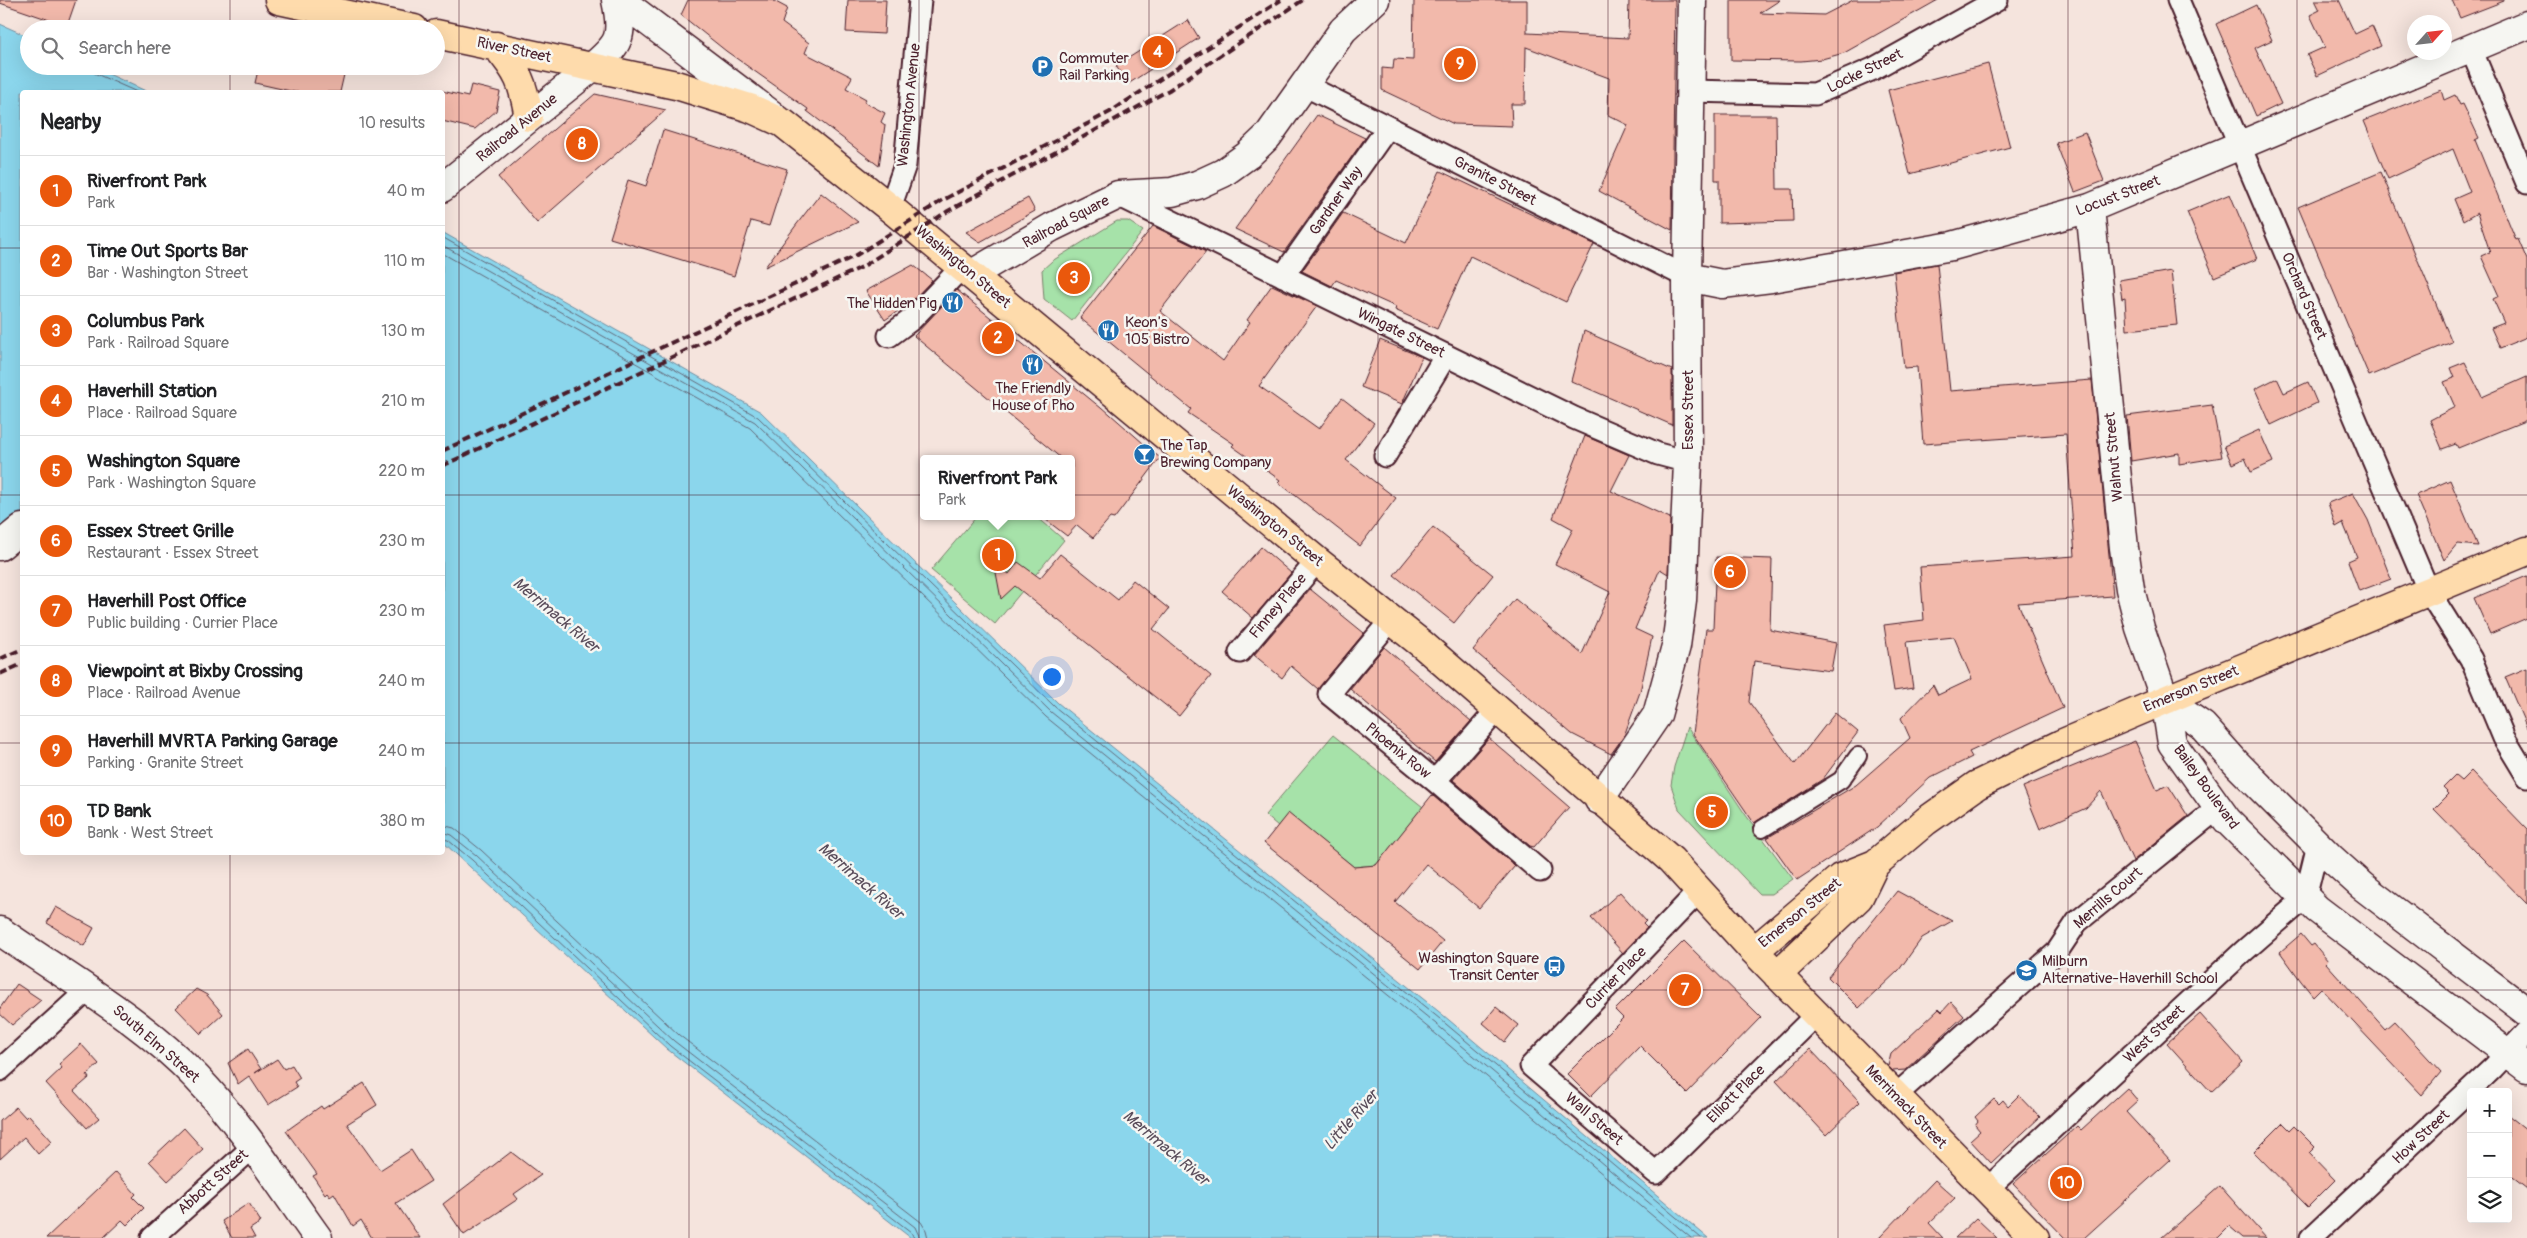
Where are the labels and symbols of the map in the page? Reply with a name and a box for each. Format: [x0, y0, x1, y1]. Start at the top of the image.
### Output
north arrow [2407, 15, 2452, 60]
street label: River Street [475, 33, 554, 67]
pin: 4 [1142, 33, 1174, 71]
street label: Washington Avenue [893, 42, 925, 168]
street label: Locke Street [1824, 44, 1907, 97]
pin: 9 [1444, 45, 1476, 83]
place label: Commuter Rail Parking [1059, 49, 1129, 85]
parking icon: Commuter Rail Parking [1031, 55, 1055, 79]
street label: Railroad Avenue [473, 89, 562, 166]
pin: 8 [566, 125, 598, 163]
street label: Granite Street [1450, 152, 1540, 210]
street label: Gardner Way [1305, 162, 1367, 239]
street label: Locust Street [2073, 171, 2164, 221]
street label: Railroad Square [1019, 191, 1113, 253]
street label: Washington Street [911, 222, 1015, 313]
street label: Orchard Street [2277, 250, 2331, 343]
pin: 3 [1058, 259, 1090, 297]
restaurant icon: The Hidden Pig [941, 291, 965, 315]
place label: The Hidden Pig [847, 294, 937, 313]
street label: Wingate Street [1354, 304, 1449, 363]
place label: Keon's 105 Bistro [1125, 313, 1190, 349]
pin: 2 [982, 319, 1014, 357]
restaurant icon: Keon's 105 Bistro [1097, 319, 1121, 343]
restaurant icon: The Friendly House of Pho [1021, 353, 1045, 377]
street label: Essex Street [1679, 369, 1698, 450]
place label: The Friendly House of Pho [991, 379, 1075, 415]
street label: Walnut Street [2101, 411, 2127, 502]
place label: The Tap Brewing Company [1160, 436, 1272, 472]
bar icon: The Tap Brewing Company [1132, 442, 1156, 466]
street label: Washington Street [1223, 481, 1328, 571]
pin: 1 [982, 536, 1014, 574]
pin: 6 [1714, 553, 1746, 591]
street label: Finney Place [1245, 569, 1311, 643]
water label: Merrimack River [509, 573, 605, 658]
street label: Emerson Street [2141, 661, 2242, 717]
your location [1039, 664, 1065, 690]
street label: Phoenix Row [1361, 719, 1435, 783]
street label: Bailey Boulevard [2169, 741, 2243, 833]
pin: 5 [1696, 793, 1728, 831]
water label: Merrimack River [814, 838, 910, 925]
street label: Merrills Court [2070, 862, 2147, 933]
street label: Emerson Street [1755, 873, 1846, 952]
street label: Currier Place [1581, 942, 1651, 1013]
place label: Washington Square Transit Center [1418, 949, 1540, 985]
place label: Milburn Alternative-Haverhill School [2042, 952, 2218, 988]
bus stop icon: Washington Square Transit Center [1543, 955, 1567, 979]
school or university icon: Milburn Alternative-Haverhill School [2014, 958, 2038, 982]
pin: 7 [1669, 971, 1701, 1009]
street label: West Street [2119, 1000, 2189, 1067]
street label: South Elm Street [109, 1001, 204, 1088]
street label: Elliott Place [1703, 1060, 1770, 1127]
street label: Merrimack Street [1861, 1061, 1951, 1154]
water label: Little River [1319, 1084, 1384, 1154]
street label: Wall Street [1561, 1089, 1628, 1150]
street label: How Street [2388, 1105, 2454, 1168]
water label: Merrimack River [1119, 1106, 1215, 1191]
street label: Abbott Street [174, 1145, 253, 1219]
pin: 10 [2050, 1164, 2082, 1202]

